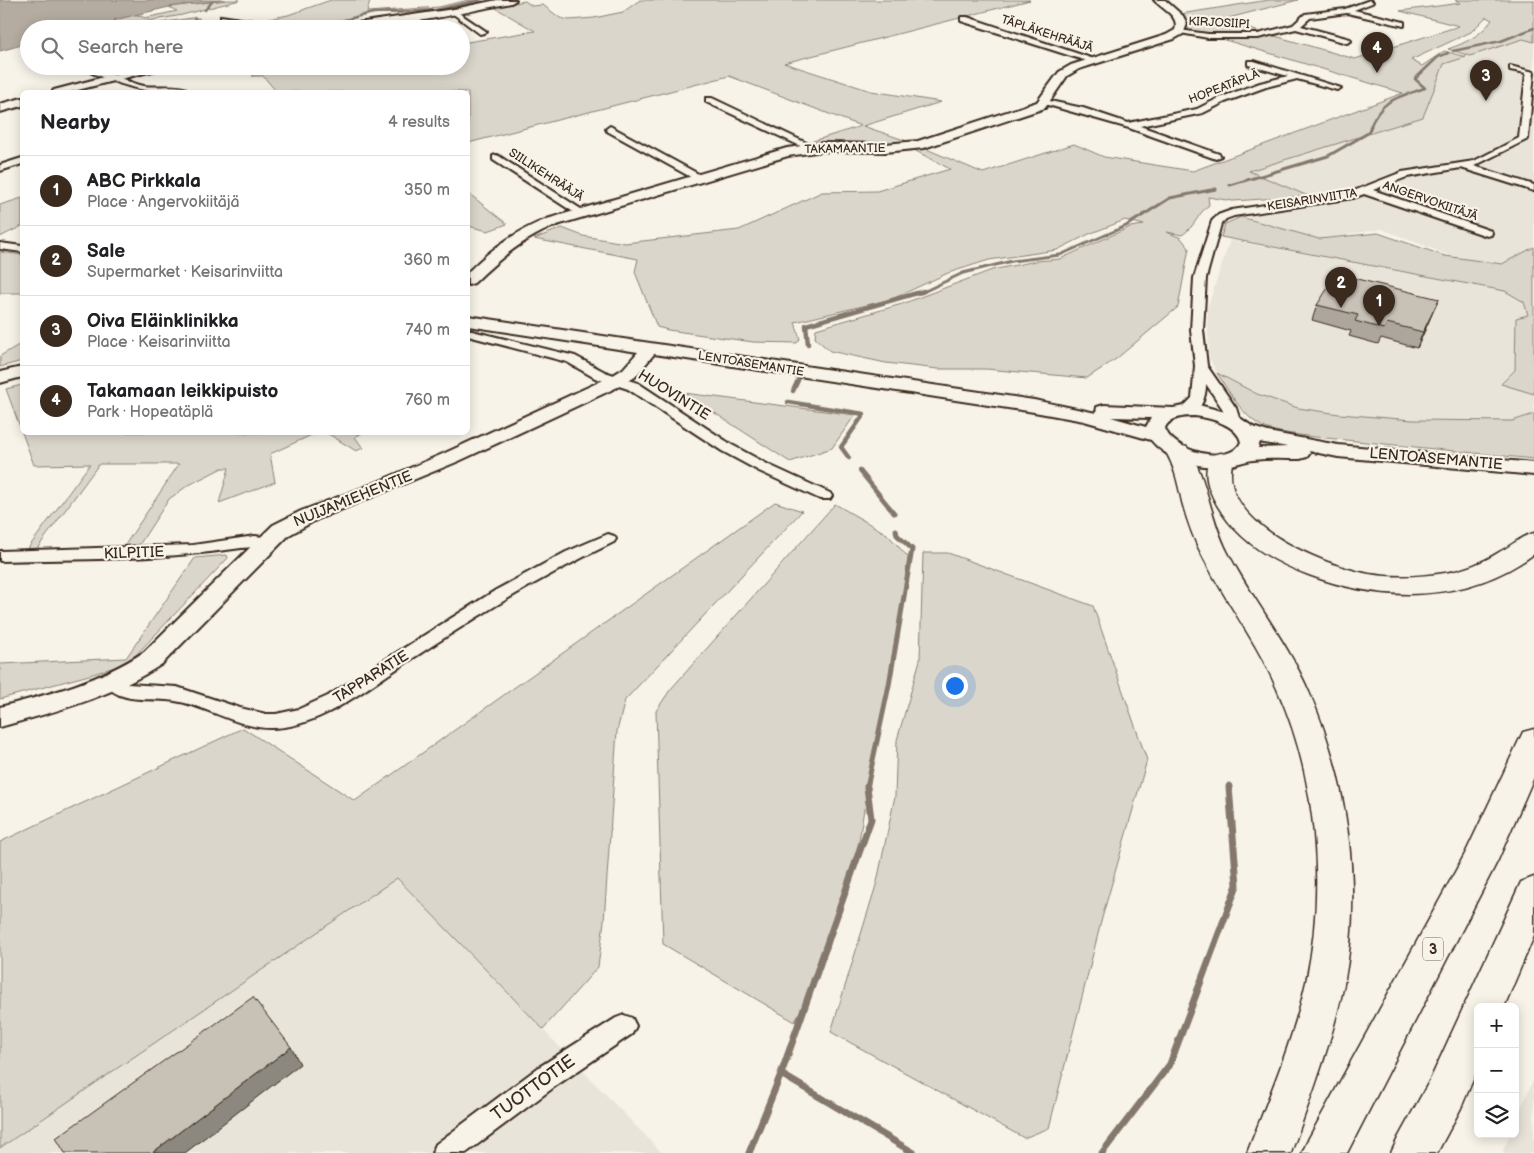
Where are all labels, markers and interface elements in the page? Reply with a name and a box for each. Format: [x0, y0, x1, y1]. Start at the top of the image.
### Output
street label: TÄPLÄKEHRÄÄJÄ [999, 11, 1096, 56]
street label: KIRJOSIIPI [1188, 14, 1250, 32]
search box [20, 20, 470, 75]
pin: 4 [1361, 32, 1393, 73]
icon: search [38, 34, 66, 62]
text: Search here [78, 36, 183, 59]
pin: 3 [1470, 60, 1502, 101]
street label: HOPEATÄPLÄ [1186, 65, 1262, 107]
text: Nearby [40, 110, 110, 135]
text: 4 results [388, 113, 450, 132]
street label: TAKAMAANTIE [804, 141, 886, 157]
street label: SIILIKEHRÄÄJÄ [506, 145, 587, 205]
text: ABC Pirkkala [87, 170, 201, 193]
street label: ANGERVOKIITÄJÄ [1381, 177, 1480, 224]
text: 1 [53, 181, 59, 200]
text: 350 m [404, 181, 450, 200]
street label: KEISARINVIITTA [1266, 185, 1359, 214]
text: Place · Angervokiitäjä [87, 193, 240, 212]
text: Sale [87, 240, 125, 263]
text: 2 [51, 251, 61, 270]
text: 360 m [403, 251, 450, 270]
text: Supermarket · Keisarinviitta [87, 263, 283, 282]
pin: 2 [1325, 267, 1357, 308]
pin: 1 [1363, 285, 1395, 326]
text: Oiva Eläinklinikka [87, 310, 239, 333]
text: 3 [51, 321, 61, 340]
text: 740 m [405, 321, 450, 340]
text: Place · Keisarinviitta [87, 333, 230, 352]
street label: LENTOASEMANTIE [697, 348, 805, 380]
street label: HUOVINTIE [634, 365, 714, 425]
text: Takamaan leikkipuisto [87, 380, 278, 403]
text: 4 [51, 391, 61, 410]
text: 760 m [405, 391, 450, 410]
text: Park · Hopeatäplä [87, 403, 213, 422]
street label: LENTOASEMANTIE [1368, 444, 1504, 474]
street label: NUIJAMIEHENTIE [291, 466, 415, 531]
street label: KILPITIE [103, 542, 165, 564]
street label: TAPPARATIE [330, 646, 412, 708]
your location [942, 673, 968, 699]
road number: 3 [1423, 938, 1443, 961]
map controls [1474, 1003, 1519, 1138]
button: + [1474, 1003, 1519, 1048]
button: − [1474, 1048, 1519, 1093]
street label: TUOTTOTIE [487, 1051, 579, 1125]
button: layers [1474, 1093, 1519, 1138]

